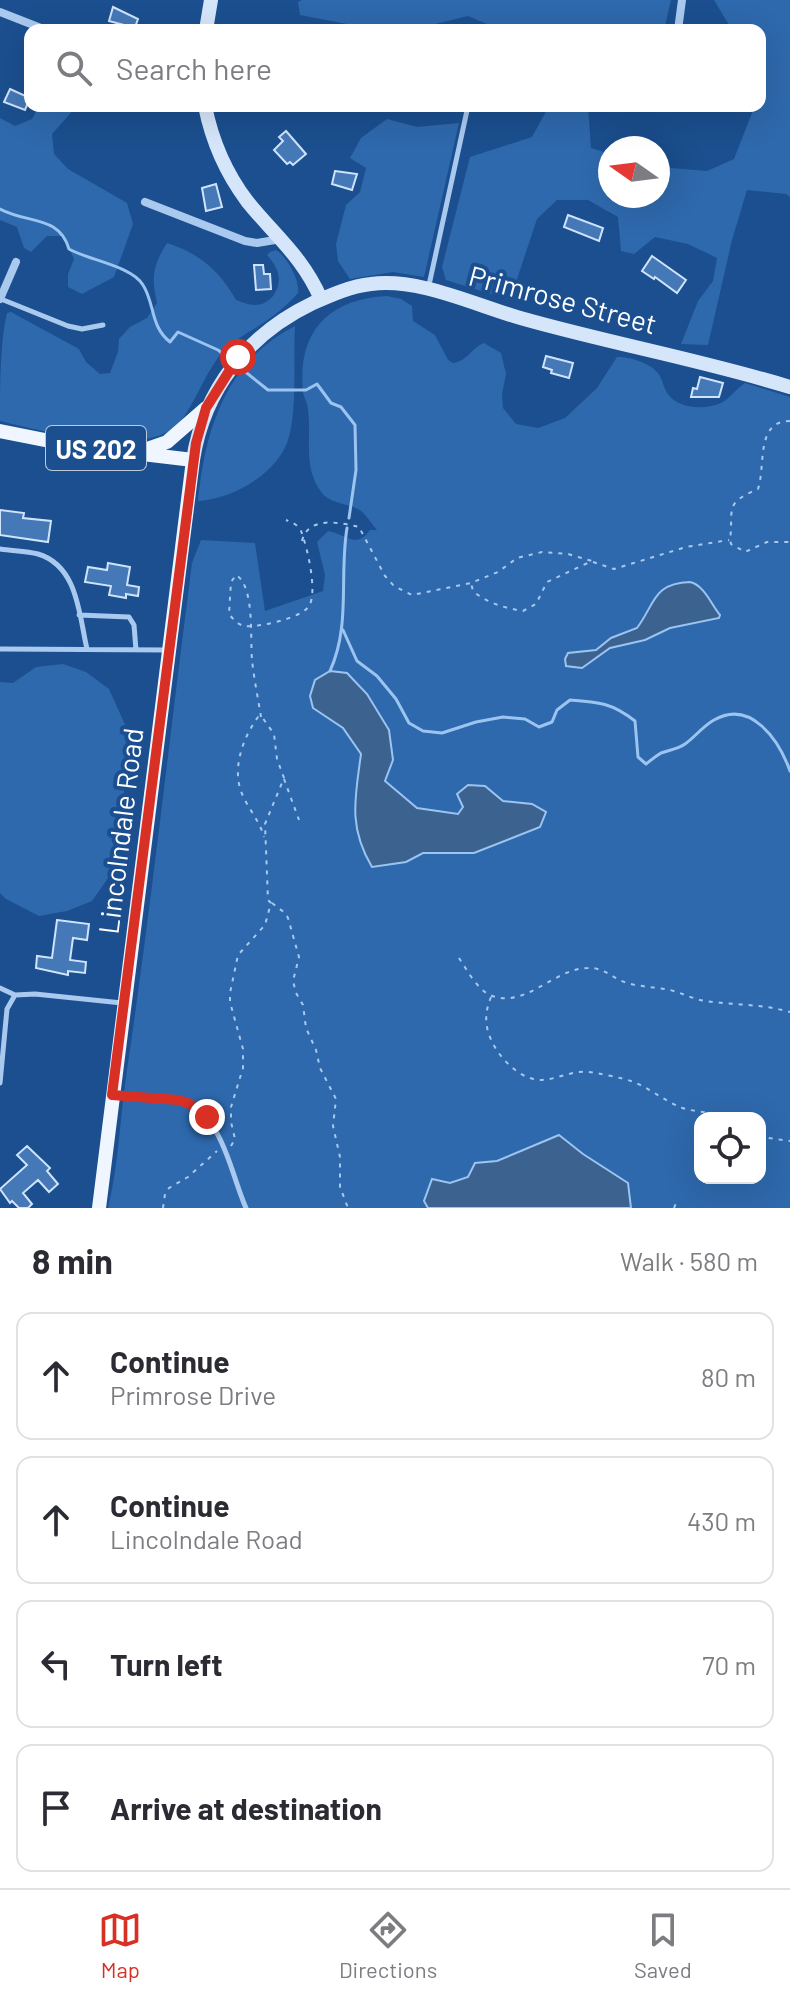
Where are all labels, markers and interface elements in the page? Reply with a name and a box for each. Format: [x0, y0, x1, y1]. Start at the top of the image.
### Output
search box [24, 24, 766, 112]
icon: search [52, 46, 96, 90]
text: Search here [116, 50, 272, 86]
north arrow [598, 136, 670, 208]
street label: Primrose Street [465, 258, 661, 340]
route start [220, 339, 256, 375]
road number: US 202 [46, 426, 146, 470]
street label: Lincolndale Road [90, 726, 150, 936]
route end [189, 1099, 225, 1135]
map controls [694, 1112, 766, 1184]
button: locate [694, 1112, 766, 1184]
text: 8 min [32, 1240, 113, 1281]
text: Walk · 580 m [620, 1245, 758, 1276]
text: Continue [110, 1343, 230, 1379]
icon: ahead [34, 1354, 78, 1398]
text: 80 m [701, 1361, 756, 1392]
text: Primrose Drive [110, 1379, 276, 1410]
text: Continue [110, 1487, 230, 1523]
icon: ahead [34, 1498, 78, 1542]
text: 430 m [687, 1505, 756, 1536]
text: Lincolndale Road [110, 1523, 303, 1554]
icon: left [34, 1642, 78, 1686]
text: Turn left [110, 1646, 223, 1682]
text: 70 m [702, 1649, 756, 1680]
icon: arrive [34, 1786, 78, 1830]
text: Arrive at destination [110, 1790, 382, 1826]
tab: Map [98, 1908, 142, 1982]
tab: Directions [339, 1908, 437, 1982]
tab: Saved [634, 1908, 692, 1982]

